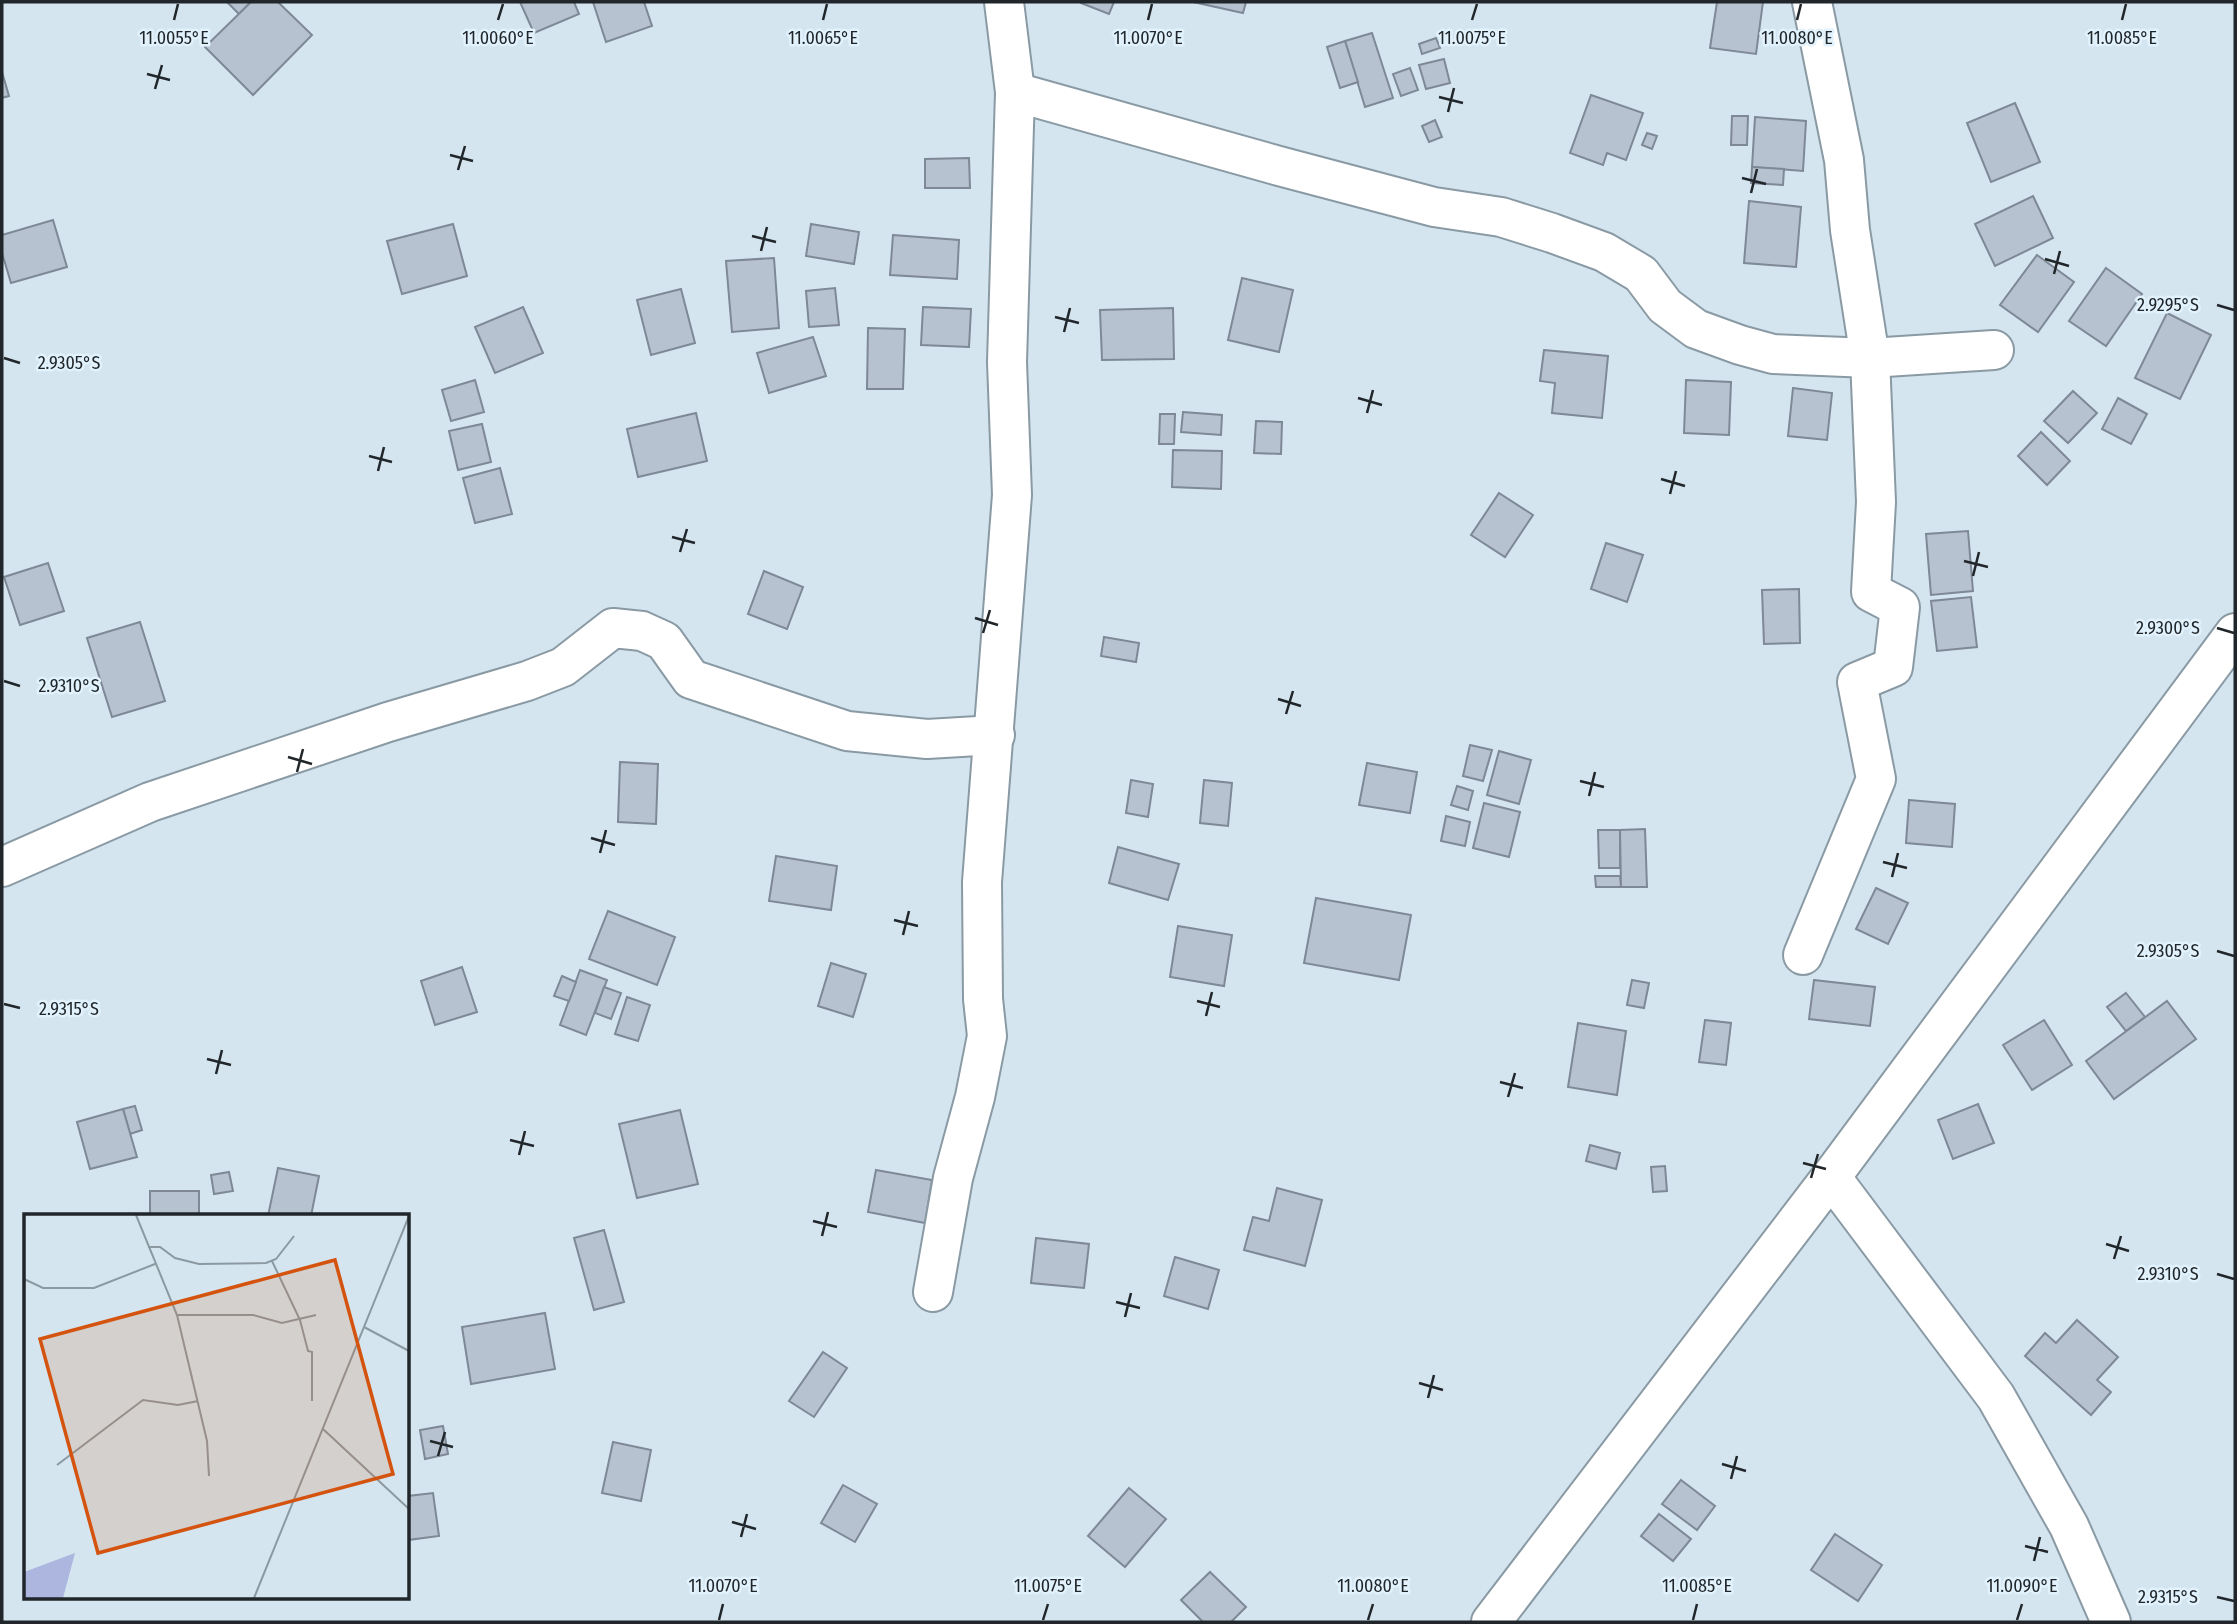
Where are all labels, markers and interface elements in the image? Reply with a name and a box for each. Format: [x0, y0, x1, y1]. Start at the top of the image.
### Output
text: 11.0055°E [139, 27, 209, 49]
text: 11.0060°E [462, 27, 534, 49]
text: 11.0065°E [788, 27, 858, 49]
text: 11.0070°E [1113, 27, 1183, 49]
text: 11.0075°E [1438, 27, 1506, 49]
text: 11.0080°E [1761, 27, 1833, 49]
text: 11.0085°E [2087, 27, 2157, 49]
text: 2.9295°S [2137, 294, 2199, 316]
text: 2.9305°S [38, 352, 100, 374]
text: 2.9300°S [2136, 617, 2200, 639]
text: 2.9310°S [38, 675, 100, 697]
text: 2.9305°S [2137, 940, 2199, 962]
text: 2.9315°S [39, 998, 99, 1020]
inset map [24, 1214, 410, 1600]
text: 2.9310°S [2137, 1263, 2199, 1285]
text: 11.0070°E [688, 1575, 758, 1597]
text: 11.0075°E [1014, 1575, 1082, 1597]
text: 11.0080°E [1337, 1575, 1409, 1597]
text: 11.0085°E [1662, 1575, 1732, 1597]
text: 11.0090°E [1986, 1575, 2058, 1597]
text: 2.9315°S [2138, 1586, 2198, 1608]

